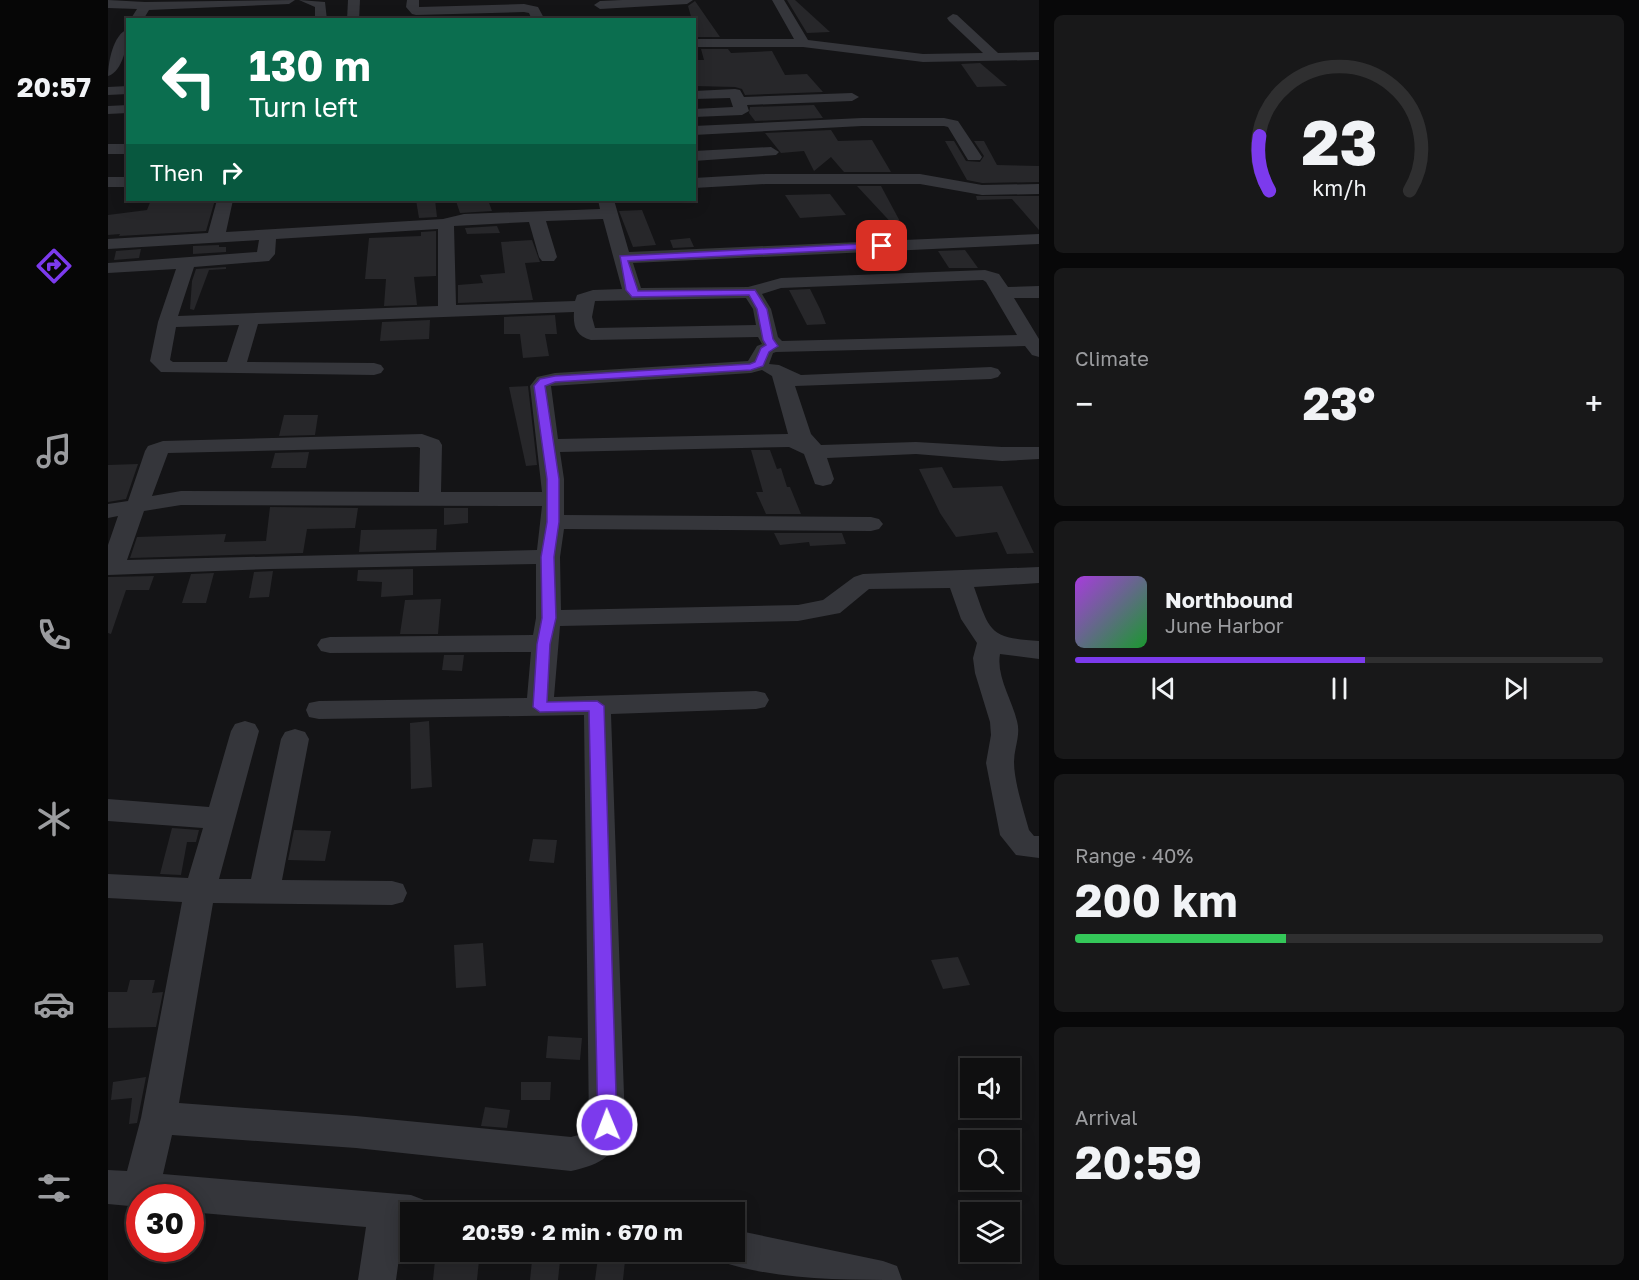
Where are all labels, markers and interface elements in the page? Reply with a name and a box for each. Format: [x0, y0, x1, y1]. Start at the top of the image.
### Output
text: 130 m [249, 40, 371, 90]
icon: left [150, 42, 228, 120]
text: 20:57 [17, 71, 91, 103]
text: Turn left [249, 91, 358, 123]
text: 23 [1301, 104, 1377, 179]
icon: right [215, 156, 248, 189]
text: Then [150, 159, 203, 186]
text: km/h [1312, 175, 1366, 201]
pin [856, 220, 907, 271]
icon: arrive [865, 229, 898, 262]
icon: directions [33, 245, 75, 287]
text: Climate [1075, 346, 1149, 370]
text: 23° [1303, 376, 1375, 430]
text: − [1075, 384, 1093, 423]
text: + [1585, 384, 1603, 423]
icon: music [33, 430, 75, 472]
text: Northbound [1165, 586, 1293, 613]
text: June Harbor [1165, 613, 1284, 637]
icon: phone [33, 614, 75, 656]
icon: previous [1147, 672, 1180, 705]
icon: pause [1323, 672, 1356, 705]
icon: next [1499, 672, 1532, 705]
icon: climate [33, 798, 75, 840]
text: Range · 40% [1075, 843, 1193, 867]
text: 200 km [1075, 873, 1238, 927]
icon: car [33, 983, 75, 1025]
map controls [960, 1058, 1020, 1262]
button: sound [960, 1058, 1020, 1118]
position arrow [575, 1093, 639, 1157]
text: Arrival [1075, 1105, 1138, 1129]
button: search [960, 1130, 1020, 1190]
text: 20:59 [1075, 1135, 1202, 1189]
icon: filters [33, 1167, 75, 1209]
speed limit sign: 30 [126, 1184, 204, 1262]
button: layers [960, 1202, 1020, 1262]
text: 20:59 · 2 min · 670 m [462, 1218, 683, 1245]

